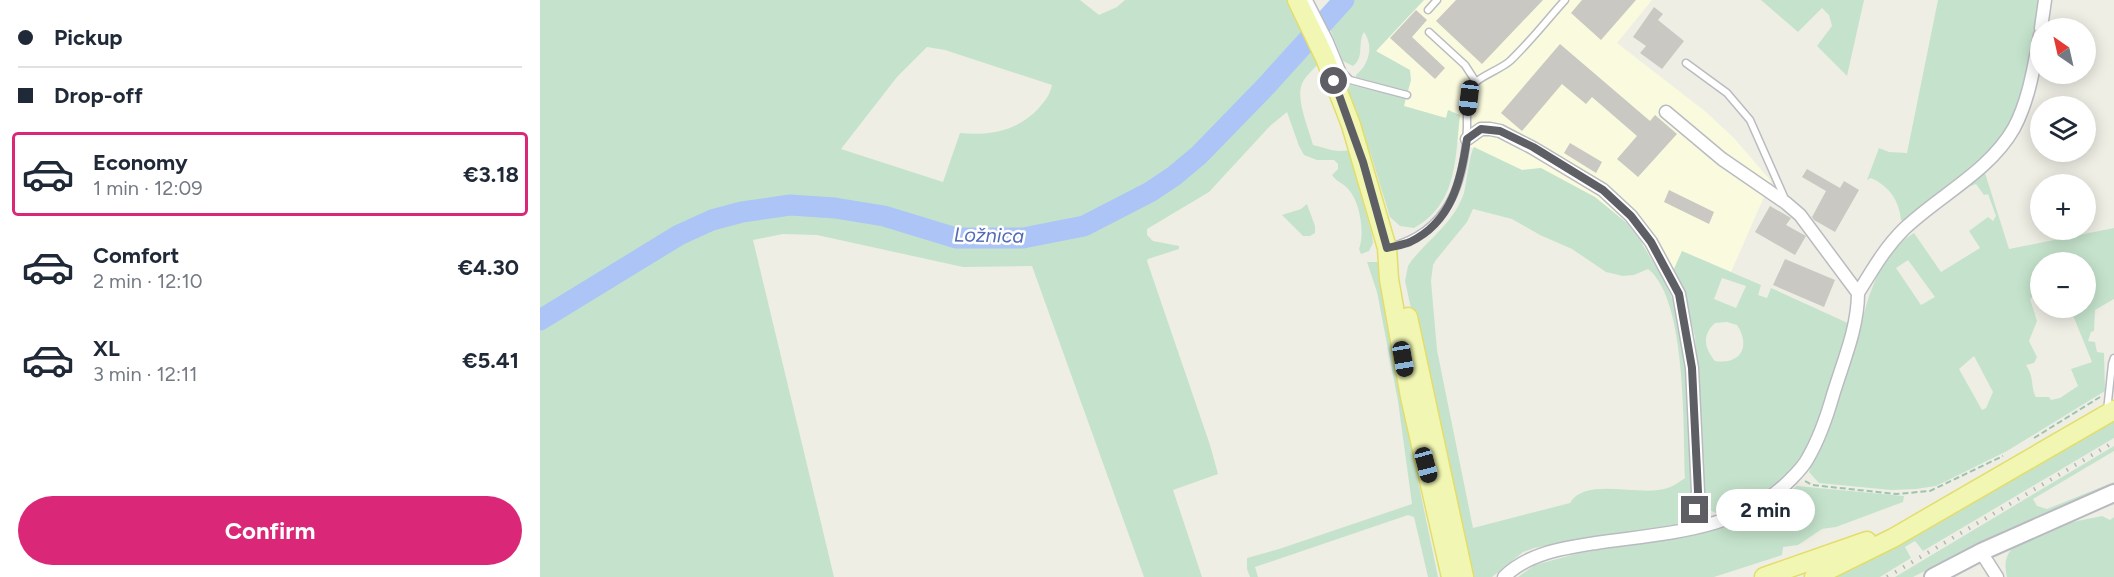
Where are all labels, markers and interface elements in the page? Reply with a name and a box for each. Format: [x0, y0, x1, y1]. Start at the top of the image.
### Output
north arrow [2030, 18, 2096, 84]
map controls [2030, 18, 2096, 318]
text: Pickup [54, 24, 123, 51]
route start [1320, 67, 1347, 94]
car [1458, 79, 1480, 117]
text: Drop-off [54, 82, 143, 109]
button: layers [2030, 96, 2096, 162]
icon: car [21, 147, 75, 201]
text: Economy [93, 149, 188, 176]
text: €3.18 [463, 161, 519, 188]
button: + [2030, 174, 2096, 240]
text: 1 min · 12:09 [93, 176, 203, 200]
water label: Ložnica [954, 222, 1025, 248]
icon: car [21, 240, 75, 294]
text: Comfort [93, 242, 179, 269]
button: − [2030, 252, 2096, 318]
text: €4.30 [458, 254, 519, 281]
text: 2 min · 12:10 [93, 269, 202, 293]
icon: car [21, 333, 75, 387]
text: XL [93, 335, 120, 362]
car [1391, 340, 1415, 378]
text: €5.41 [462, 347, 519, 374]
text: 3 min · 12:11 [93, 362, 198, 386]
car [1413, 445, 1439, 485]
callout: 2 min [1716, 489, 1815, 531]
button: Confirm [18, 496, 522, 565]
route end [1681, 496, 1708, 523]
text: 2 min [1740, 498, 1791, 522]

